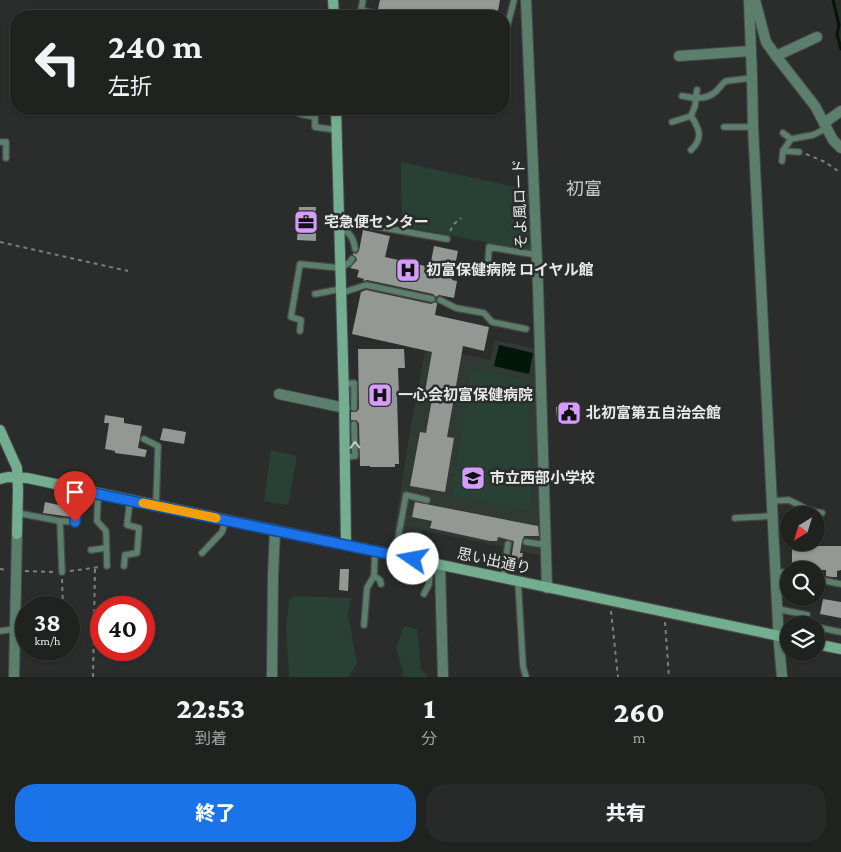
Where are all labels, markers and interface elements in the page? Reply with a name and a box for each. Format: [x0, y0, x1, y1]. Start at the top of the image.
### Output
text: 240 m [108, 27, 202, 66]
icon: left [25, 30, 90, 95]
text: 左折 [108, 74, 152, 99]
street label: そよ風ロード [510, 159, 530, 249]
district label: 初富 [566, 179, 602, 199]
office icon: 宅急便センター [293, 209, 319, 235]
place label: 宅急便センター [324, 214, 429, 230]
hospital icon: 初富保健病院 ロイヤル館 [395, 257, 421, 283]
place label: 初富保健病院 ロイヤル館 [426, 262, 593, 278]
hospital icon: 一心会初富保健病院 [367, 382, 393, 408]
place label: 一心会初富保健病院 [398, 387, 533, 403]
public building icon: 北初富第五自治会館 [556, 400, 582, 426]
place label: 北初富第五自治会館 [586, 405, 721, 421]
one-way arrow [350, 441, 360, 448]
school or university icon: 市立西部小学校 [460, 465, 486, 491]
place label: 市立西部小学校 [490, 470, 595, 486]
pin [54, 471, 96, 522]
icon: arrive [61, 478, 89, 506]
north arrow [780, 506, 825, 551]
map controls [780, 506, 825, 661]
position arrow [386, 532, 438, 584]
street label: 思い出通り [456, 545, 532, 577]
button: search [780, 561, 825, 606]
speed limit sign: 40 [90, 596, 155, 661]
text: 38 [34, 609, 61, 636]
button: layers [780, 616, 825, 661]
text: km/h [35, 634, 60, 648]
text: 22:53 [176, 691, 245, 724]
text: 1 [423, 691, 435, 724]
text: 260 [614, 695, 665, 728]
text: m [633, 729, 646, 746]
text: 到着 [195, 730, 227, 747]
text: 分 [421, 730, 437, 747]
button: 終了 [15, 784, 416, 842]
button: 共有 [426, 784, 826, 842]

